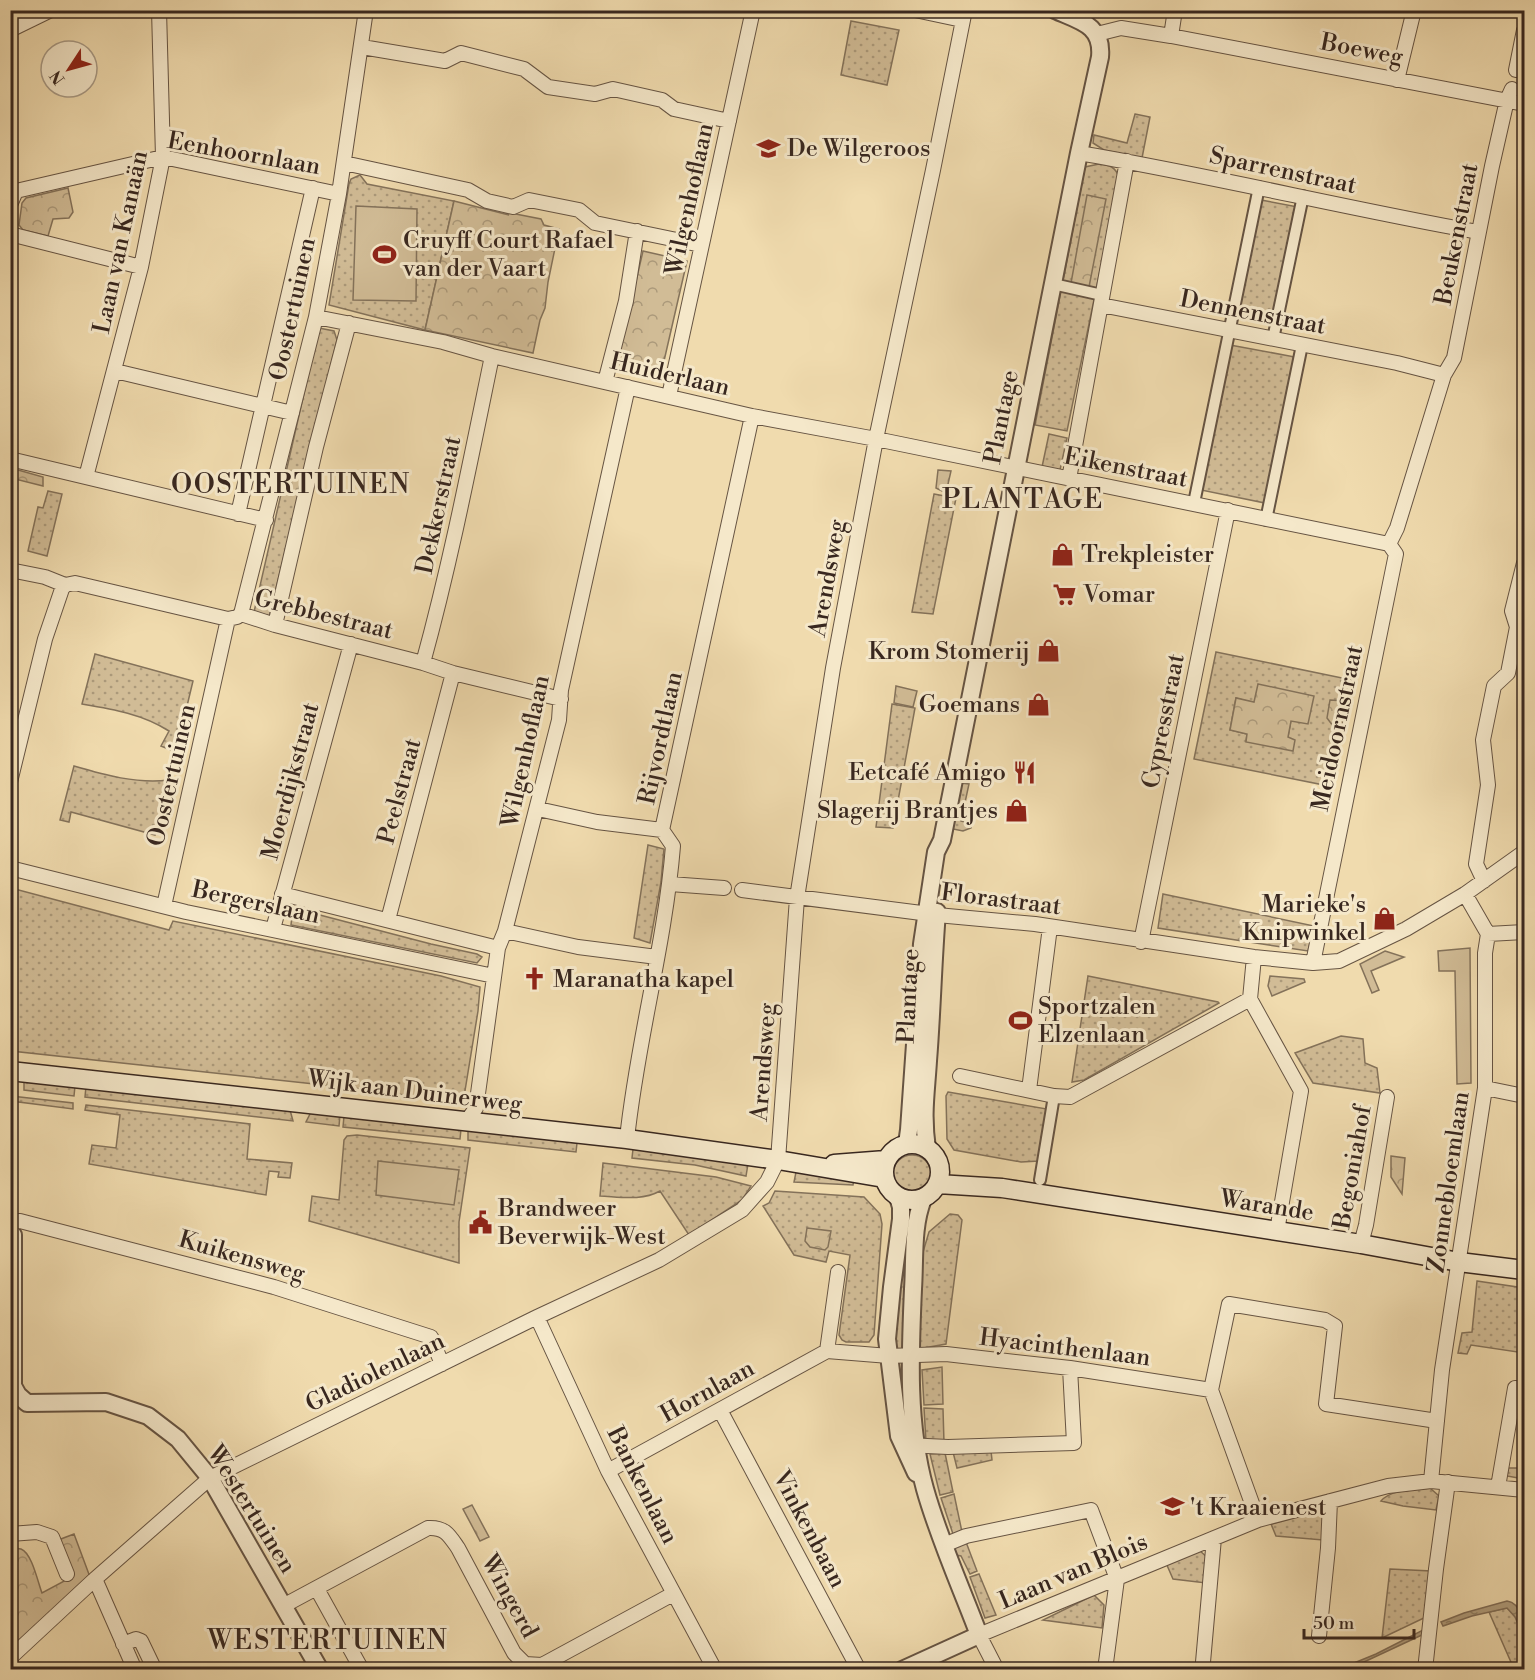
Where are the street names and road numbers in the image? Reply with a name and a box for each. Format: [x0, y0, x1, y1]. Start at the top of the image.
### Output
street label: Boeweg [1317, 27, 1406, 73]
street label: Wilgenhoflaan [659, 120, 721, 279]
street label: Eenhoornlaan [165, 126, 323, 182]
street label: Sparrenstraat [1207, 141, 1360, 201]
street label: Laan van Kanaän [87, 148, 155, 336]
street label: Beukenstraat [1428, 160, 1486, 309]
street label: Oostertuinen [263, 235, 323, 383]
street label: Dennenstraat [1177, 284, 1329, 342]
street label: Huiderlaan [607, 347, 733, 403]
street label: Plantage [978, 368, 1026, 467]
street label: Dekkerstraat [410, 433, 468, 577]
street label: Eikenstraat [1061, 441, 1191, 495]
street label: Arendsweg [803, 517, 853, 640]
street label: Grebbestraat [251, 583, 397, 647]
street label: Meidoornstraat [1306, 642, 1370, 814]
street label: Cypresstraat [1136, 651, 1192, 791]
street label: Rijvordtlaan [632, 669, 690, 807]
street label: Wilgenhoflaan [495, 672, 557, 831]
street label: Moerdijkstraat [256, 699, 327, 863]
street label: Oostertuinen [141, 701, 203, 849]
street label: Peelstraat [371, 735, 429, 848]
street label: Bergerslaan [188, 875, 322, 931]
street label: Florastraat [939, 878, 1063, 922]
street label: Plantage [892, 948, 926, 1044]
street label: Arendsweg [745, 1001, 783, 1123]
street label: Wijk aan Duinerweg [305, 1064, 525, 1120]
street label: Zonnebloemlaan [1421, 1089, 1477, 1275]
street label: Begoniahof [1327, 1102, 1379, 1233]
street label: Warande [1217, 1184, 1316, 1228]
street label: Kuikensweg [175, 1225, 309, 1289]
street label: Hyacinthenlaan [978, 1323, 1152, 1373]
street label: Gladiolenlaan [301, 1326, 450, 1420]
street label: Hornlaan [655, 1354, 760, 1430]
street label: Bankenlaan [599, 1421, 684, 1549]
street label: Westertuinen [199, 1439, 302, 1579]
street label: Vinkenbaan [765, 1465, 853, 1593]
street label: Laan van Blois [995, 1527, 1152, 1617]
street label: Wingerd [473, 1548, 545, 1644]

